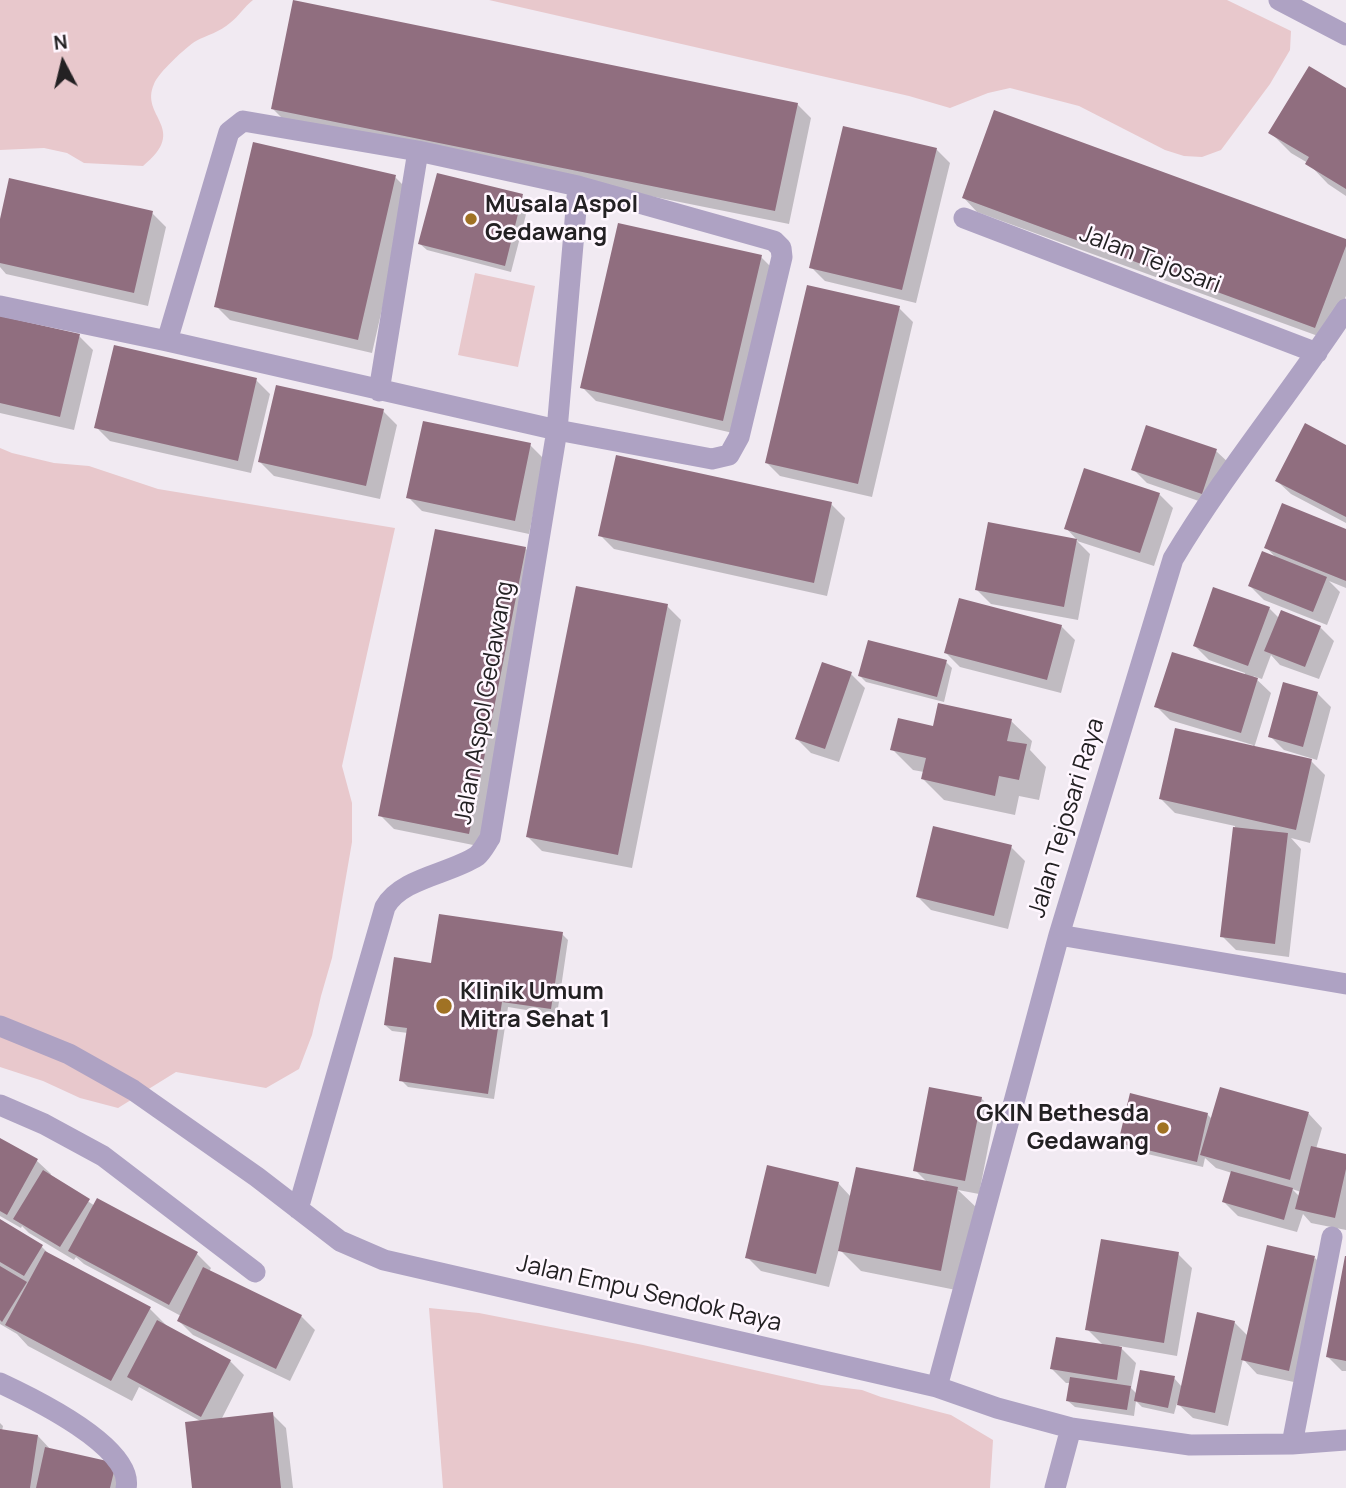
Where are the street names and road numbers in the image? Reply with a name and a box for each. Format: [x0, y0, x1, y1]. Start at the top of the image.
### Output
street label: Jalan Tejosari [1075, 220, 1225, 300]
street label: Jalan Aspol Gedawang [449, 579, 521, 827]
street label: Jalan Tejosari Raya [1023, 715, 1111, 921]
street label: Jalan Empu Sendok Raya [514, 1250, 784, 1338]

